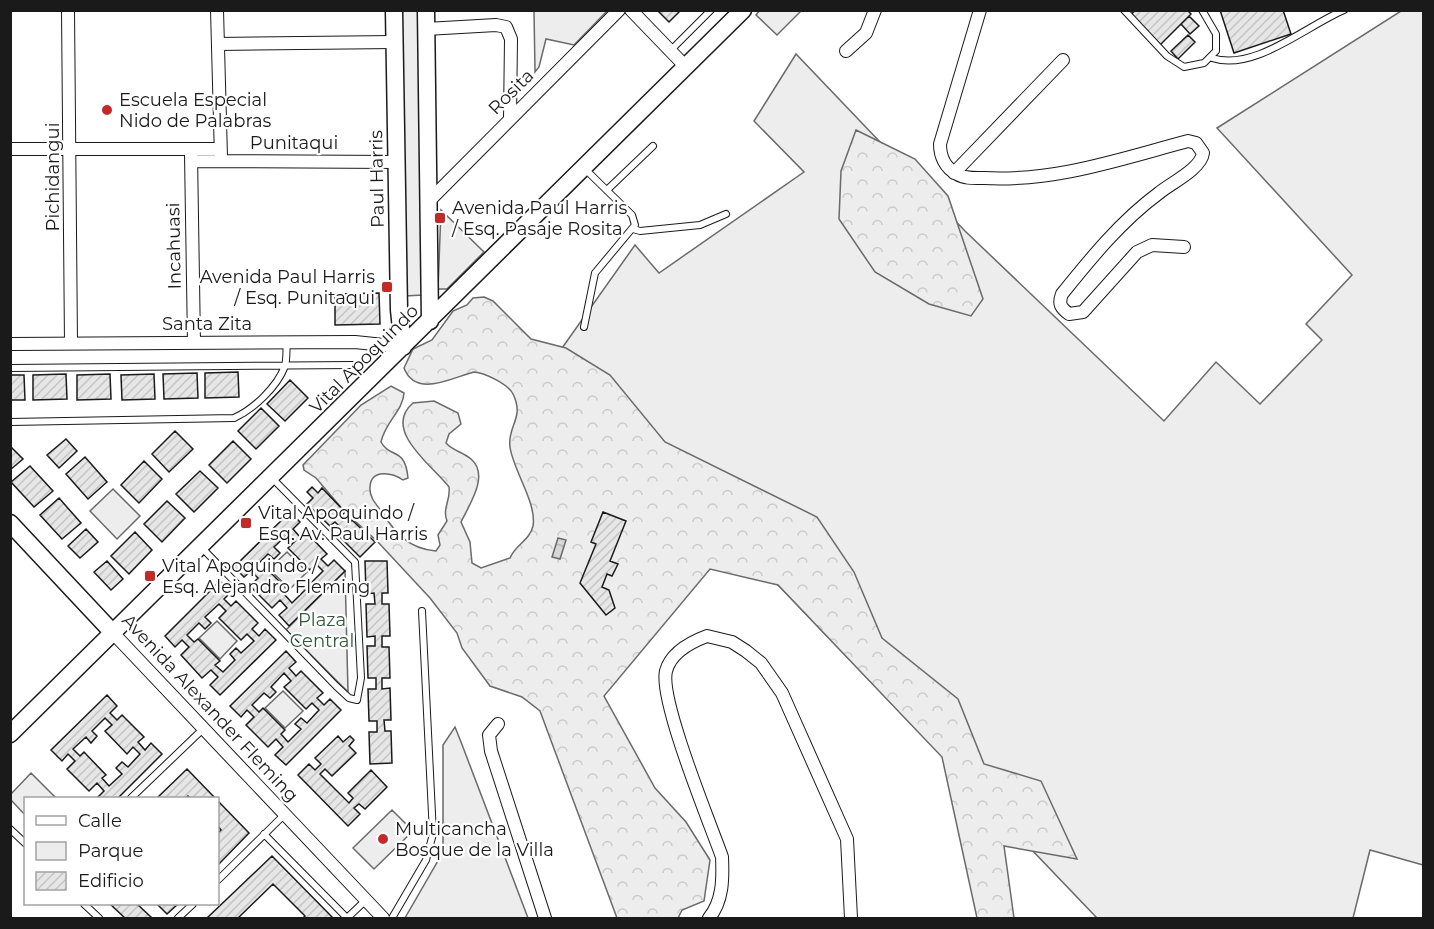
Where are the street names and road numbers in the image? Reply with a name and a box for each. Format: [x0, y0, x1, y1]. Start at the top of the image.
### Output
street label: Rosita [484, 65, 538, 119]
street label: Pichidangui [42, 122, 64, 232]
street label: Paul Harris [365, 130, 389, 228]
street label: Punitaqui [250, 132, 338, 154]
street label: Incahuasi [162, 202, 186, 290]
street label: Vital Apoquindo [305, 300, 423, 418]
street label: Santa Zita [162, 313, 252, 335]
street label: Avenida Alexander Fleming [117, 610, 303, 806]

